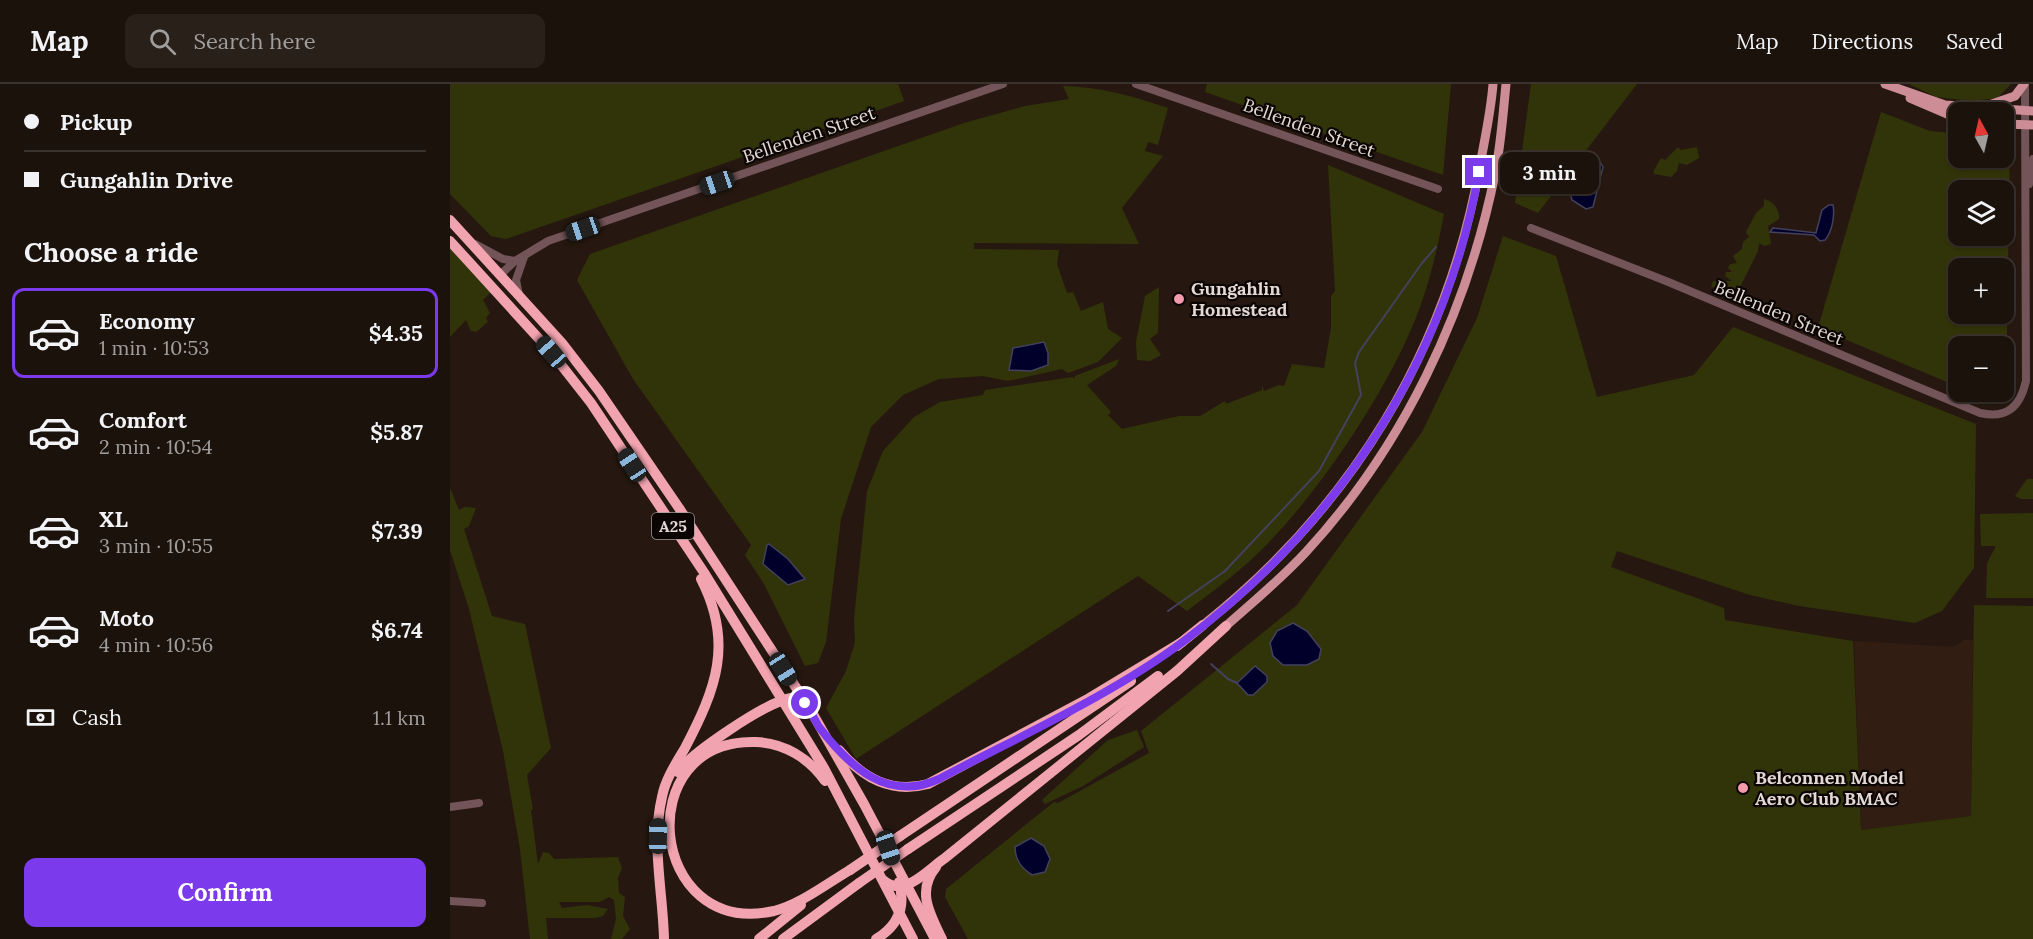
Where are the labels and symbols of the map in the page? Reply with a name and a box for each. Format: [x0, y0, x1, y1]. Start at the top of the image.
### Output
street label: Bellenden Street [1240, 93, 1378, 162]
street label: Bellenden Street [740, 101, 878, 168]
north arrow [1948, 102, 2014, 168]
callout: 3 min [1500, 151, 1599, 193]
route end [1465, 158, 1492, 185]
car [697, 169, 737, 197]
car [563, 215, 603, 243]
street label: Bellenden Street [1711, 275, 1848, 350]
place label: Gungahlin Homestead [1191, 277, 1288, 321]
marker: Gungahlin Homestead [1172, 292, 1186, 306]
car [532, 333, 570, 371]
car [615, 445, 649, 485]
road number: A25 [652, 513, 694, 539]
car [766, 649, 800, 689]
route start [791, 689, 818, 716]
place label: Belconnen Model Aero Club BMAC [1755, 766, 1904, 810]
marker: Belconnen Model Aero Club BMAC [1736, 781, 1750, 795]
car [649, 818, 667, 854]
car [874, 828, 902, 868]

